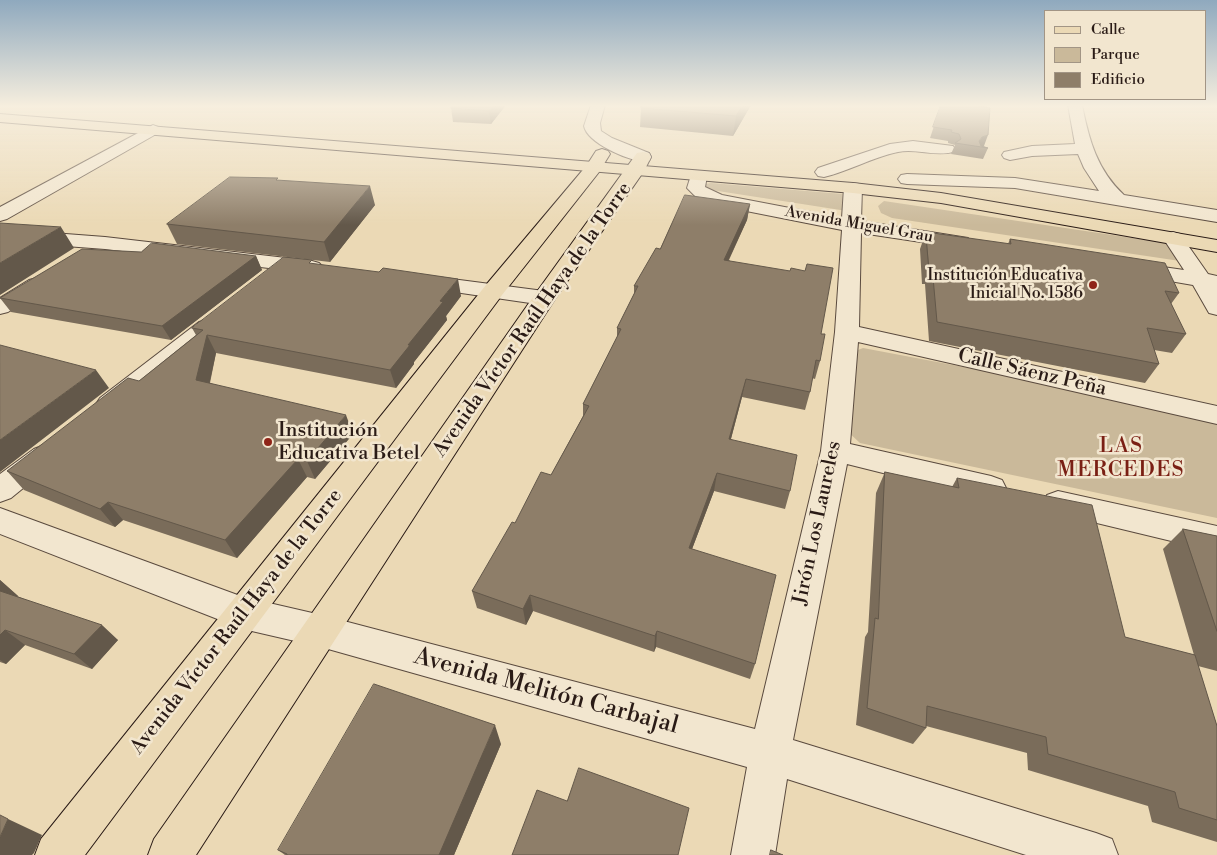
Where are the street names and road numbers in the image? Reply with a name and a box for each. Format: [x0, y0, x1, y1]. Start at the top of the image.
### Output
street label: Avenida Víctor Raúl Haya de la Torre [429, 178, 637, 462]
street label: Avenida Miguel Grau [783, 203, 935, 247]
street label: Calle Sáenz Peña [955, 344, 1109, 402]
street label: Jirón Los Laureles [789, 439, 847, 607]
street label: Avenida Víctor Raúl Haya de la Torre [126, 485, 348, 759]
street label: Avenida Melitón Carbajal [411, 643, 681, 741]

